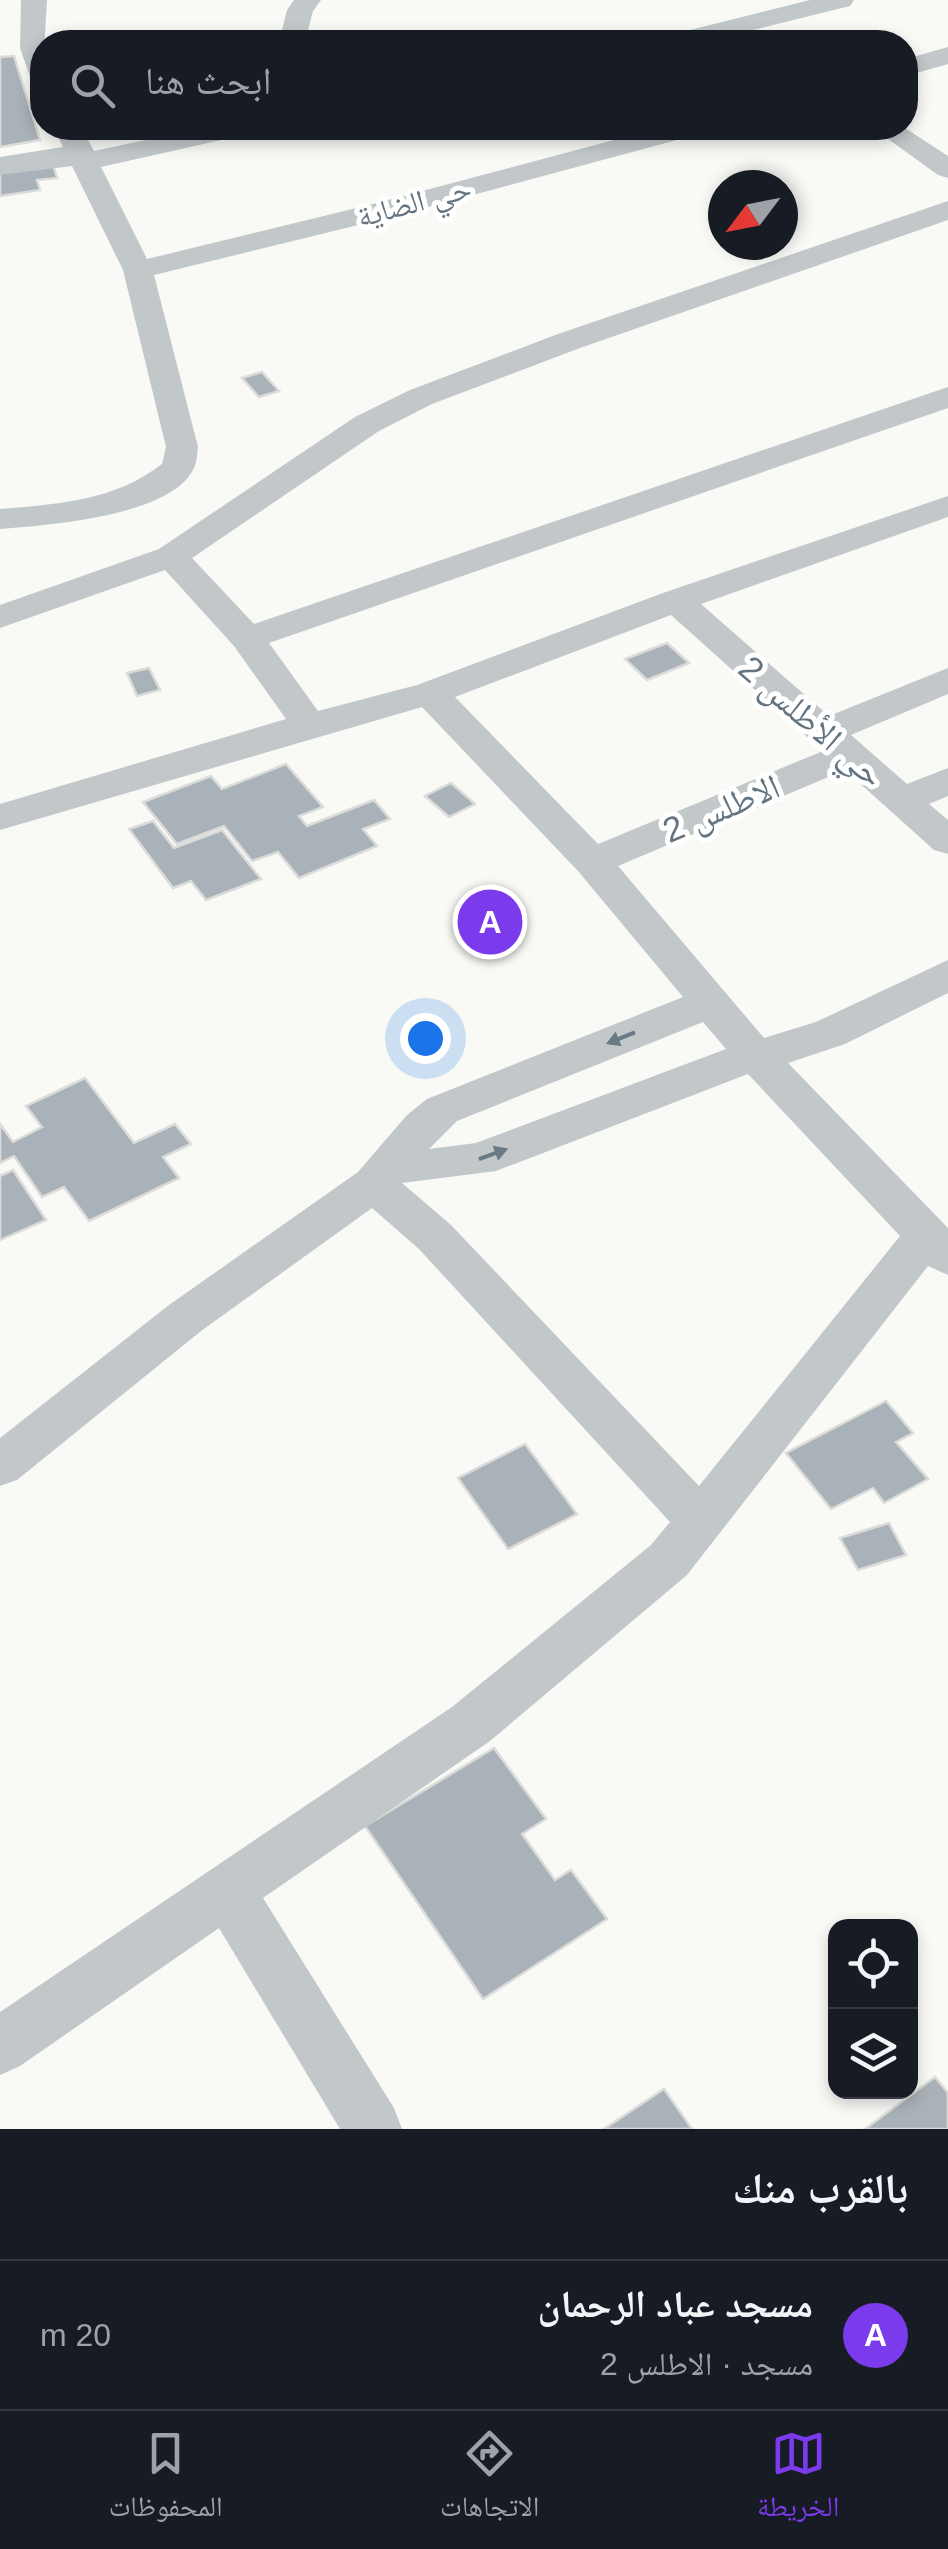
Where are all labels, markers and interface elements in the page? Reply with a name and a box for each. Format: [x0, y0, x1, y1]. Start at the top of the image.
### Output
search box [30, 30, 918, 140]
icon: search [65, 58, 120, 113]
text: ابحث هنا [145, 60, 271, 102]
north arrow [708, 170, 798, 260]
street label: حي الضاية [354, 171, 476, 240]
street label: حي الأطلس 2 [726, 648, 892, 801]
street label: الاطلس 2 [657, 766, 786, 852]
pin: A [458, 884, 522, 960]
your location [400, 1013, 451, 1064]
one-way arrow [606, 1030, 636, 1046]
one-way arrow [479, 1146, 509, 1161]
map controls [828, 1919, 918, 2099]
button: locate [828, 1919, 918, 2009]
button: layers [828, 2009, 918, 2099]
text: بالقرب منك [732, 2165, 908, 2212]
text: مسجد عباد الرحمان [538, 2283, 813, 2325]
text: 20 m [40, 2317, 111, 2353]
text: A [864, 2317, 887, 2353]
text: مسجد · الاطلس 2 [600, 2346, 813, 2382]
tab: المحفوظات [109, 2426, 223, 2534]
tab: الاتجاهات [440, 2426, 539, 2534]
tab: الخريطة [757, 2426, 839, 2534]

